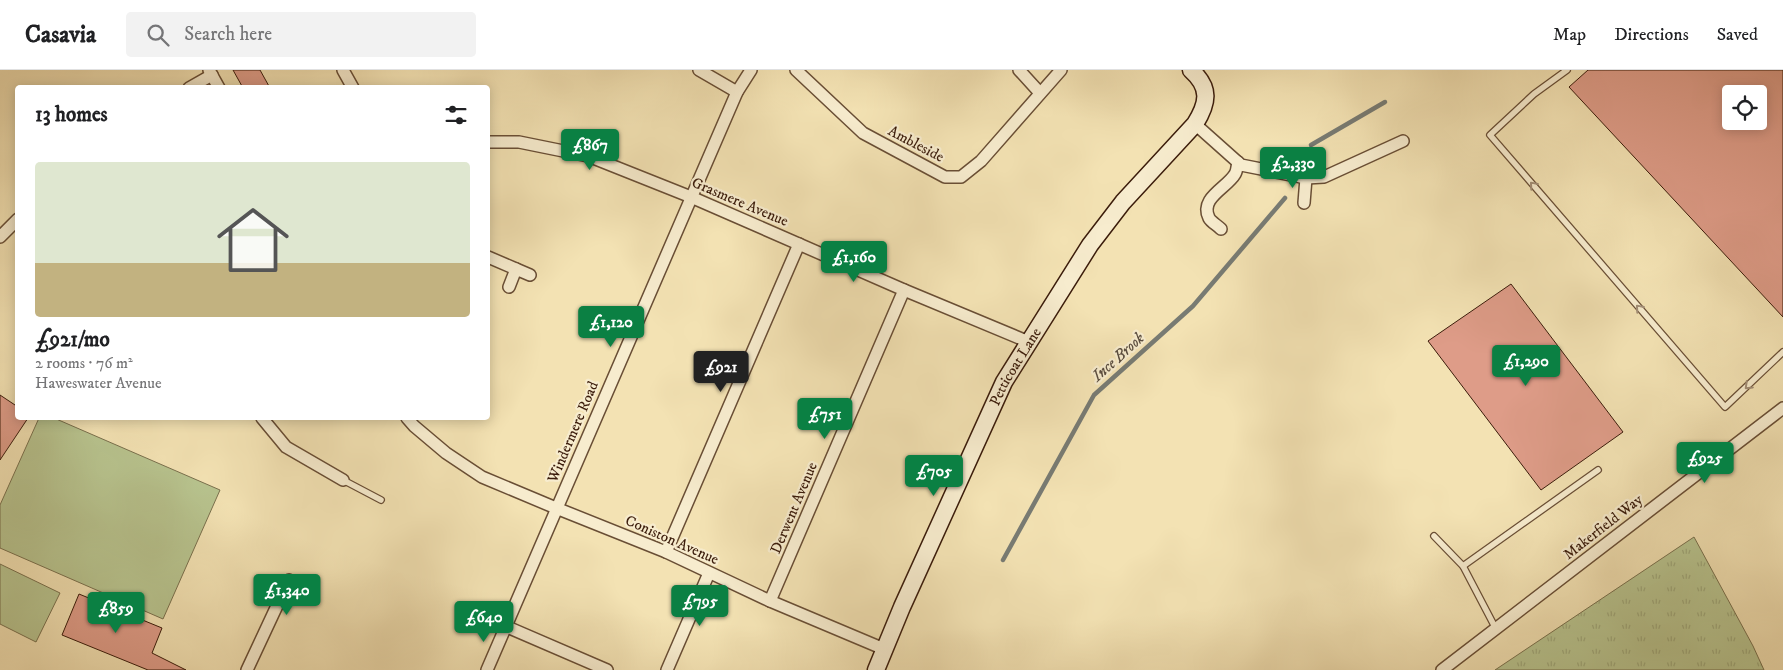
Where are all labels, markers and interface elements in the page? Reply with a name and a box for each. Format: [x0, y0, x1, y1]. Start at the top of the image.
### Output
search box [126, 12, 476, 57]
text: Casavia [25, 20, 96, 50]
icon: search [144, 21, 172, 49]
text: Search here [184, 23, 272, 46]
text: Map [1553, 24, 1586, 46]
text: Directions [1614, 24, 1689, 46]
text: Saved [1717, 24, 1758, 46]
map controls [1722, 85, 1767, 130]
button: locate [1722, 85, 1767, 130]
icon: filters [442, 101, 470, 129]
text: 13 homes [35, 102, 108, 128]
street label: Ambleside [885, 121, 947, 167]
pin: £867 [560, 128, 620, 171]
text: £867 [572, 135, 608, 155]
pin: £2,330 [1252, 146, 1334, 189]
text: £2,330 [1271, 153, 1315, 173]
street label: Grasmere Avenue [689, 173, 791, 231]
one-way arrow [1530, 182, 1539, 191]
icon: home [208, 195, 298, 285]
pin: £1,160 [813, 240, 895, 283]
text: £1,160 [832, 247, 876, 267]
one-way arrow [1636, 305, 1645, 314]
pin: £1,120 [570, 306, 652, 348]
text: £1,120 [589, 312, 633, 332]
street label: Petticoat Lane [985, 324, 1045, 409]
text: £921/mo [35, 327, 110, 353]
water label: Ince Brook [1087, 328, 1149, 386]
pin: £1,290 [1485, 344, 1567, 387]
pin: £921 [691, 350, 751, 393]
text: £1,290 [1503, 351, 1549, 371]
text: 2 rooms · 76 m² [35, 353, 133, 373]
text: £921 [705, 357, 737, 377]
text: Haweswater Avenue [35, 373, 162, 393]
street label: Windermere Road [543, 378, 603, 486]
one-way arrow [1744, 380, 1753, 389]
pin: £751 [795, 398, 855, 440]
text: £751 [808, 404, 842, 424]
pin: £925 [1675, 442, 1735, 484]
text: £925 [1688, 448, 1722, 468]
pin: £705 [904, 454, 964, 497]
street label: Derwent Avenue [766, 459, 822, 557]
text: £705 [916, 461, 952, 481]
street label: Makerfield Way [1560, 490, 1647, 564]
street label: Coniston Avenue [622, 511, 722, 569]
pin: £1,340 [246, 574, 328, 616]
text: £1,340 [264, 580, 310, 600]
pin: £795 [670, 584, 730, 627]
text: £795 [682, 591, 718, 611]
pin: £859 [86, 592, 146, 634]
text: £859 [98, 598, 134, 618]
pin: £640 [454, 600, 514, 643]
text: £640 [465, 607, 503, 627]

